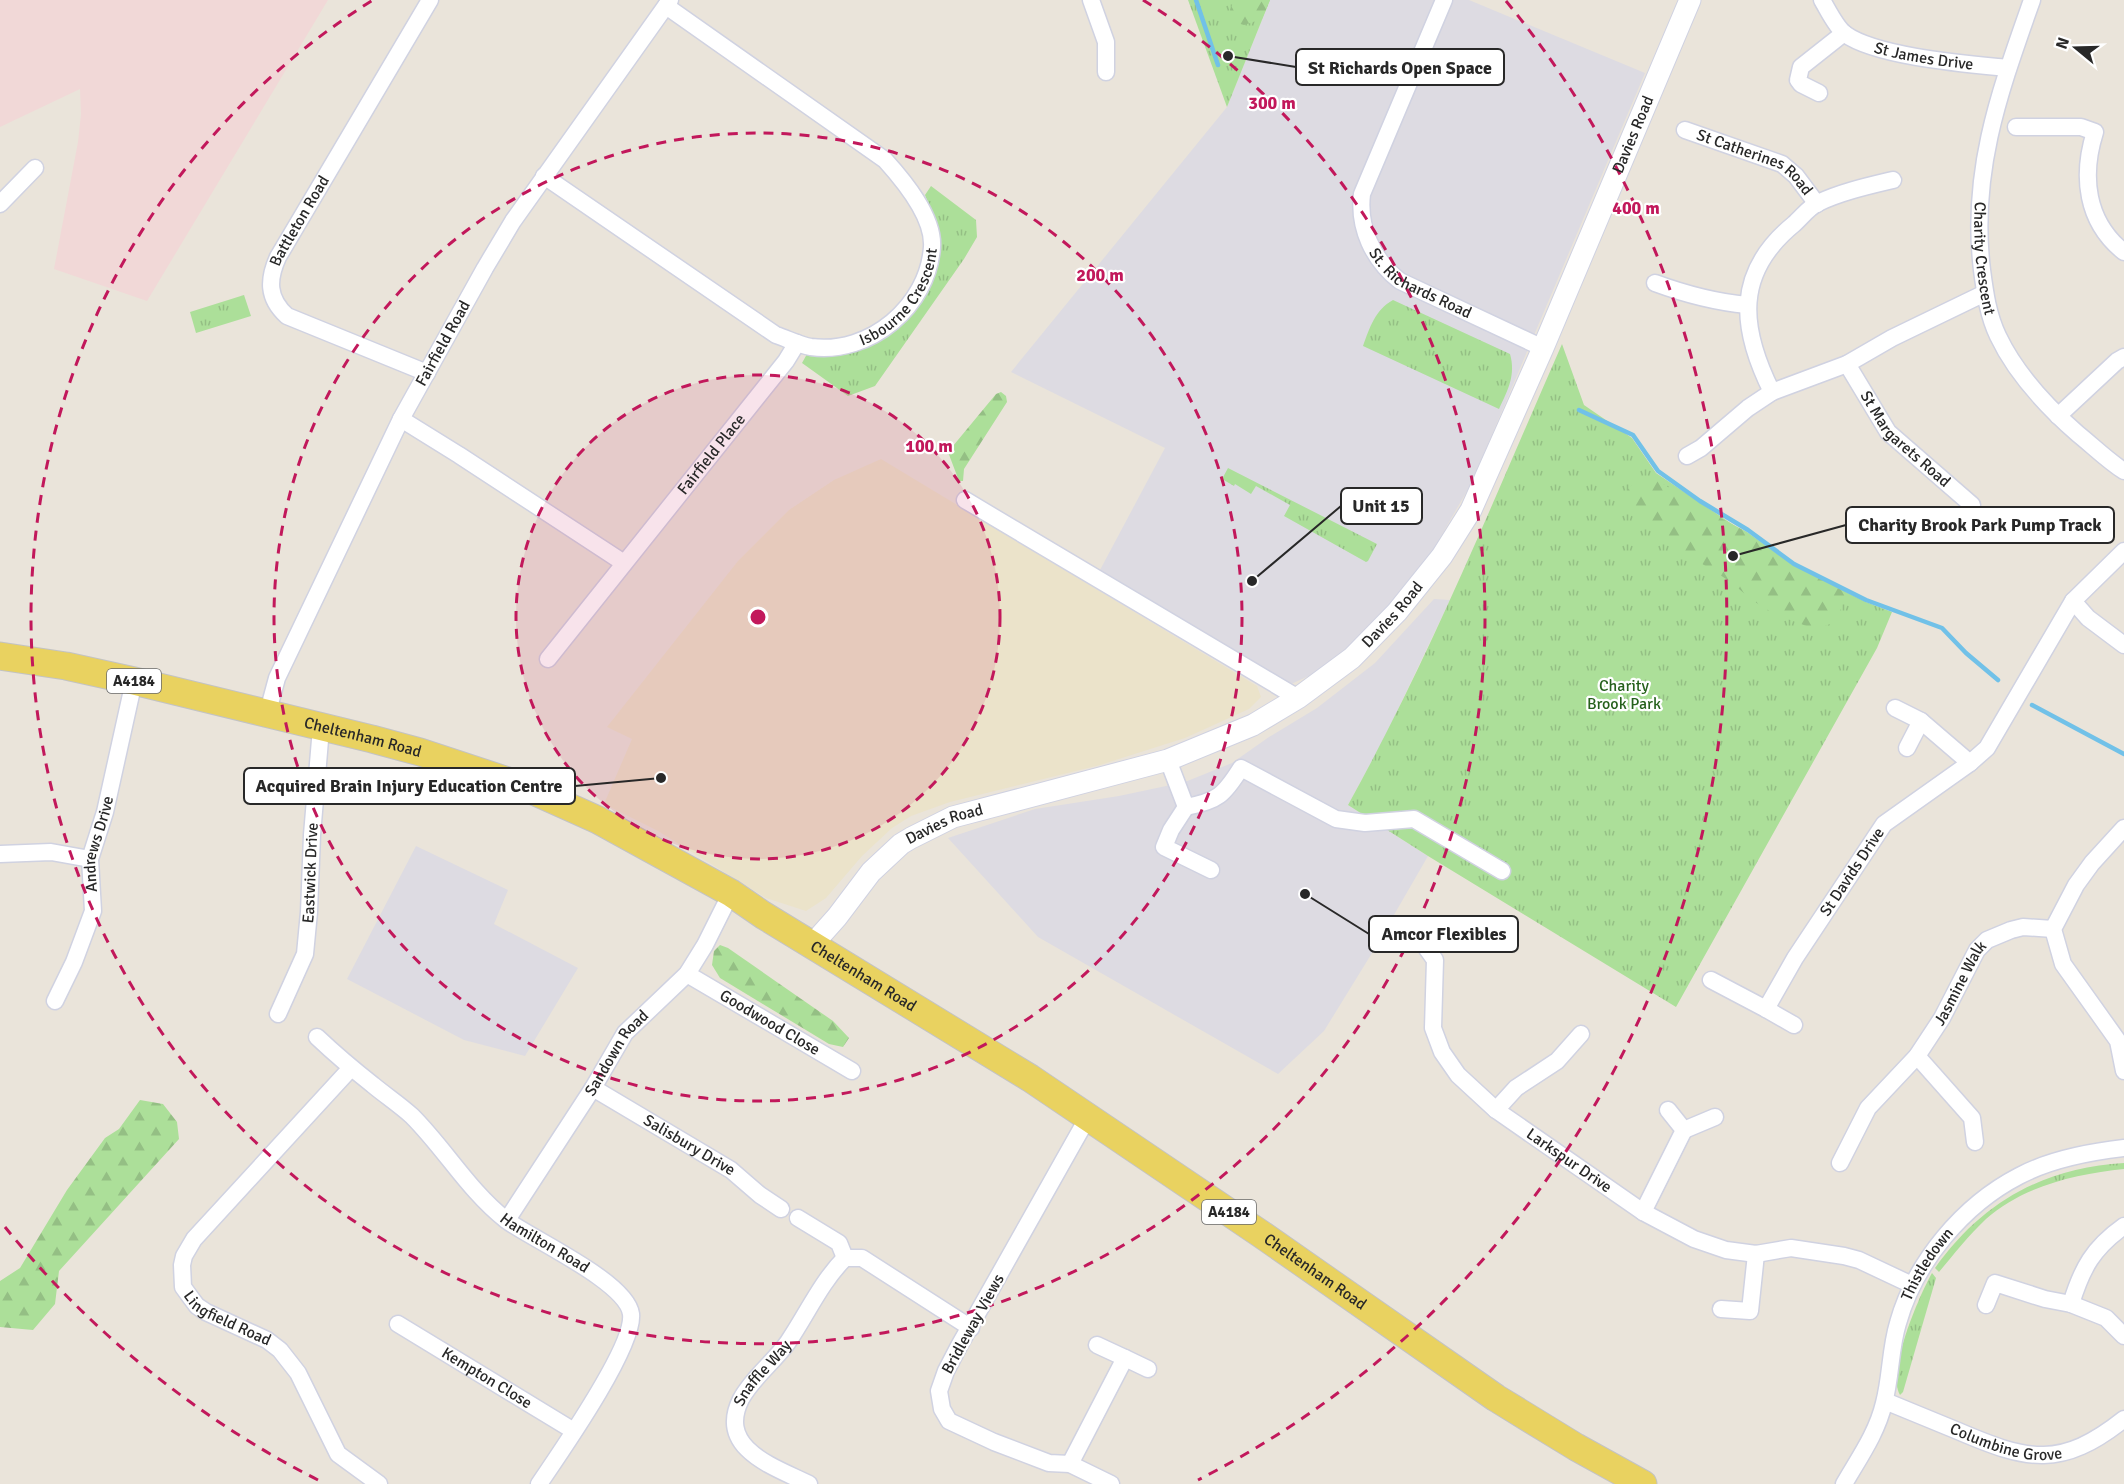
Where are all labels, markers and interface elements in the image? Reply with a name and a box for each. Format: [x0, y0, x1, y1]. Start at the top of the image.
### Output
north arrow [2046, 18, 2106, 78]
text: N [2051, 35, 2074, 52]
street label: St James Drive [1872, 38, 1974, 75]
callout: St Richards Open Space [1296, 49, 1504, 85]
text: St Richards Open Space [1308, 57, 1492, 79]
text: 300 m [1248, 92, 1296, 114]
street label: Davies Road [1608, 93, 1658, 177]
street label: St Catherines Road [1694, 125, 1817, 199]
street label: Battleton Road [265, 172, 334, 269]
text: 400 m [1612, 197, 1660, 219]
street label: Charity Crescent [1969, 201, 2000, 318]
street label: St. Richards Road [1364, 244, 1475, 323]
street label: Isbourne Crescent [856, 247, 942, 350]
text: 200 m [1076, 264, 1124, 286]
street label: Fairfield Road [411, 297, 475, 390]
street label: St Margarets Road [1856, 387, 1954, 492]
street label: Fairfield Place [673, 410, 750, 499]
text: 100 m [905, 435, 953, 457]
callout: Unit 15 [1341, 488, 1422, 524]
text: Unit 15 [1352, 495, 1410, 517]
callout: Charity Brook Park Pump Track [1846, 507, 2114, 543]
text: Charity Brook Park Pump Track [1858, 514, 2102, 536]
street label: Davies Road [1358, 578, 1427, 652]
centre of rings [748, 607, 768, 627]
road number: A4184 [107, 669, 161, 693]
park label: Charity Brook Park [1587, 676, 1661, 714]
street label: Cheltenham Road [302, 713, 424, 762]
callout: Acquired Brain Injury Education Centre [244, 768, 575, 804]
text: Acquired Brain Injury Education Centre [255, 775, 563, 797]
street label: Andrews Drive [80, 794, 118, 893]
street label: Davies Road [902, 799, 985, 849]
street label: Eastwick Drive [298, 822, 323, 924]
street label: St Davids Drive [1816, 824, 1889, 920]
callout: Amcor Flexibles [1369, 916, 1518, 952]
text: Amcor Flexibles [1381, 923, 1507, 945]
street label: Cheltenham Road [807, 936, 920, 1016]
street label: Jasmine Walk [1930, 936, 1991, 1030]
street label: Goodwood Close [716, 985, 824, 1060]
street label: Sandown Road [580, 1006, 653, 1100]
street label: Salisbury Drive [640, 1110, 739, 1180]
street label: Larkspur Drive [1522, 1124, 1616, 1197]
road number: A4184 [1202, 1200, 1256, 1224]
street label: Hamilton Road [496, 1209, 593, 1278]
street label: Thistledown [1897, 1223, 1958, 1304]
street label: Cheltenham Road [1260, 1229, 1370, 1314]
street label: Bridleway Views [937, 1271, 1009, 1377]
street label: Lingfield Road [179, 1287, 274, 1350]
street label: Snaffle Way [729, 1336, 796, 1409]
street label: Kempton Close [438, 1343, 536, 1413]
street label: Columbine Grove [1947, 1419, 2064, 1465]

